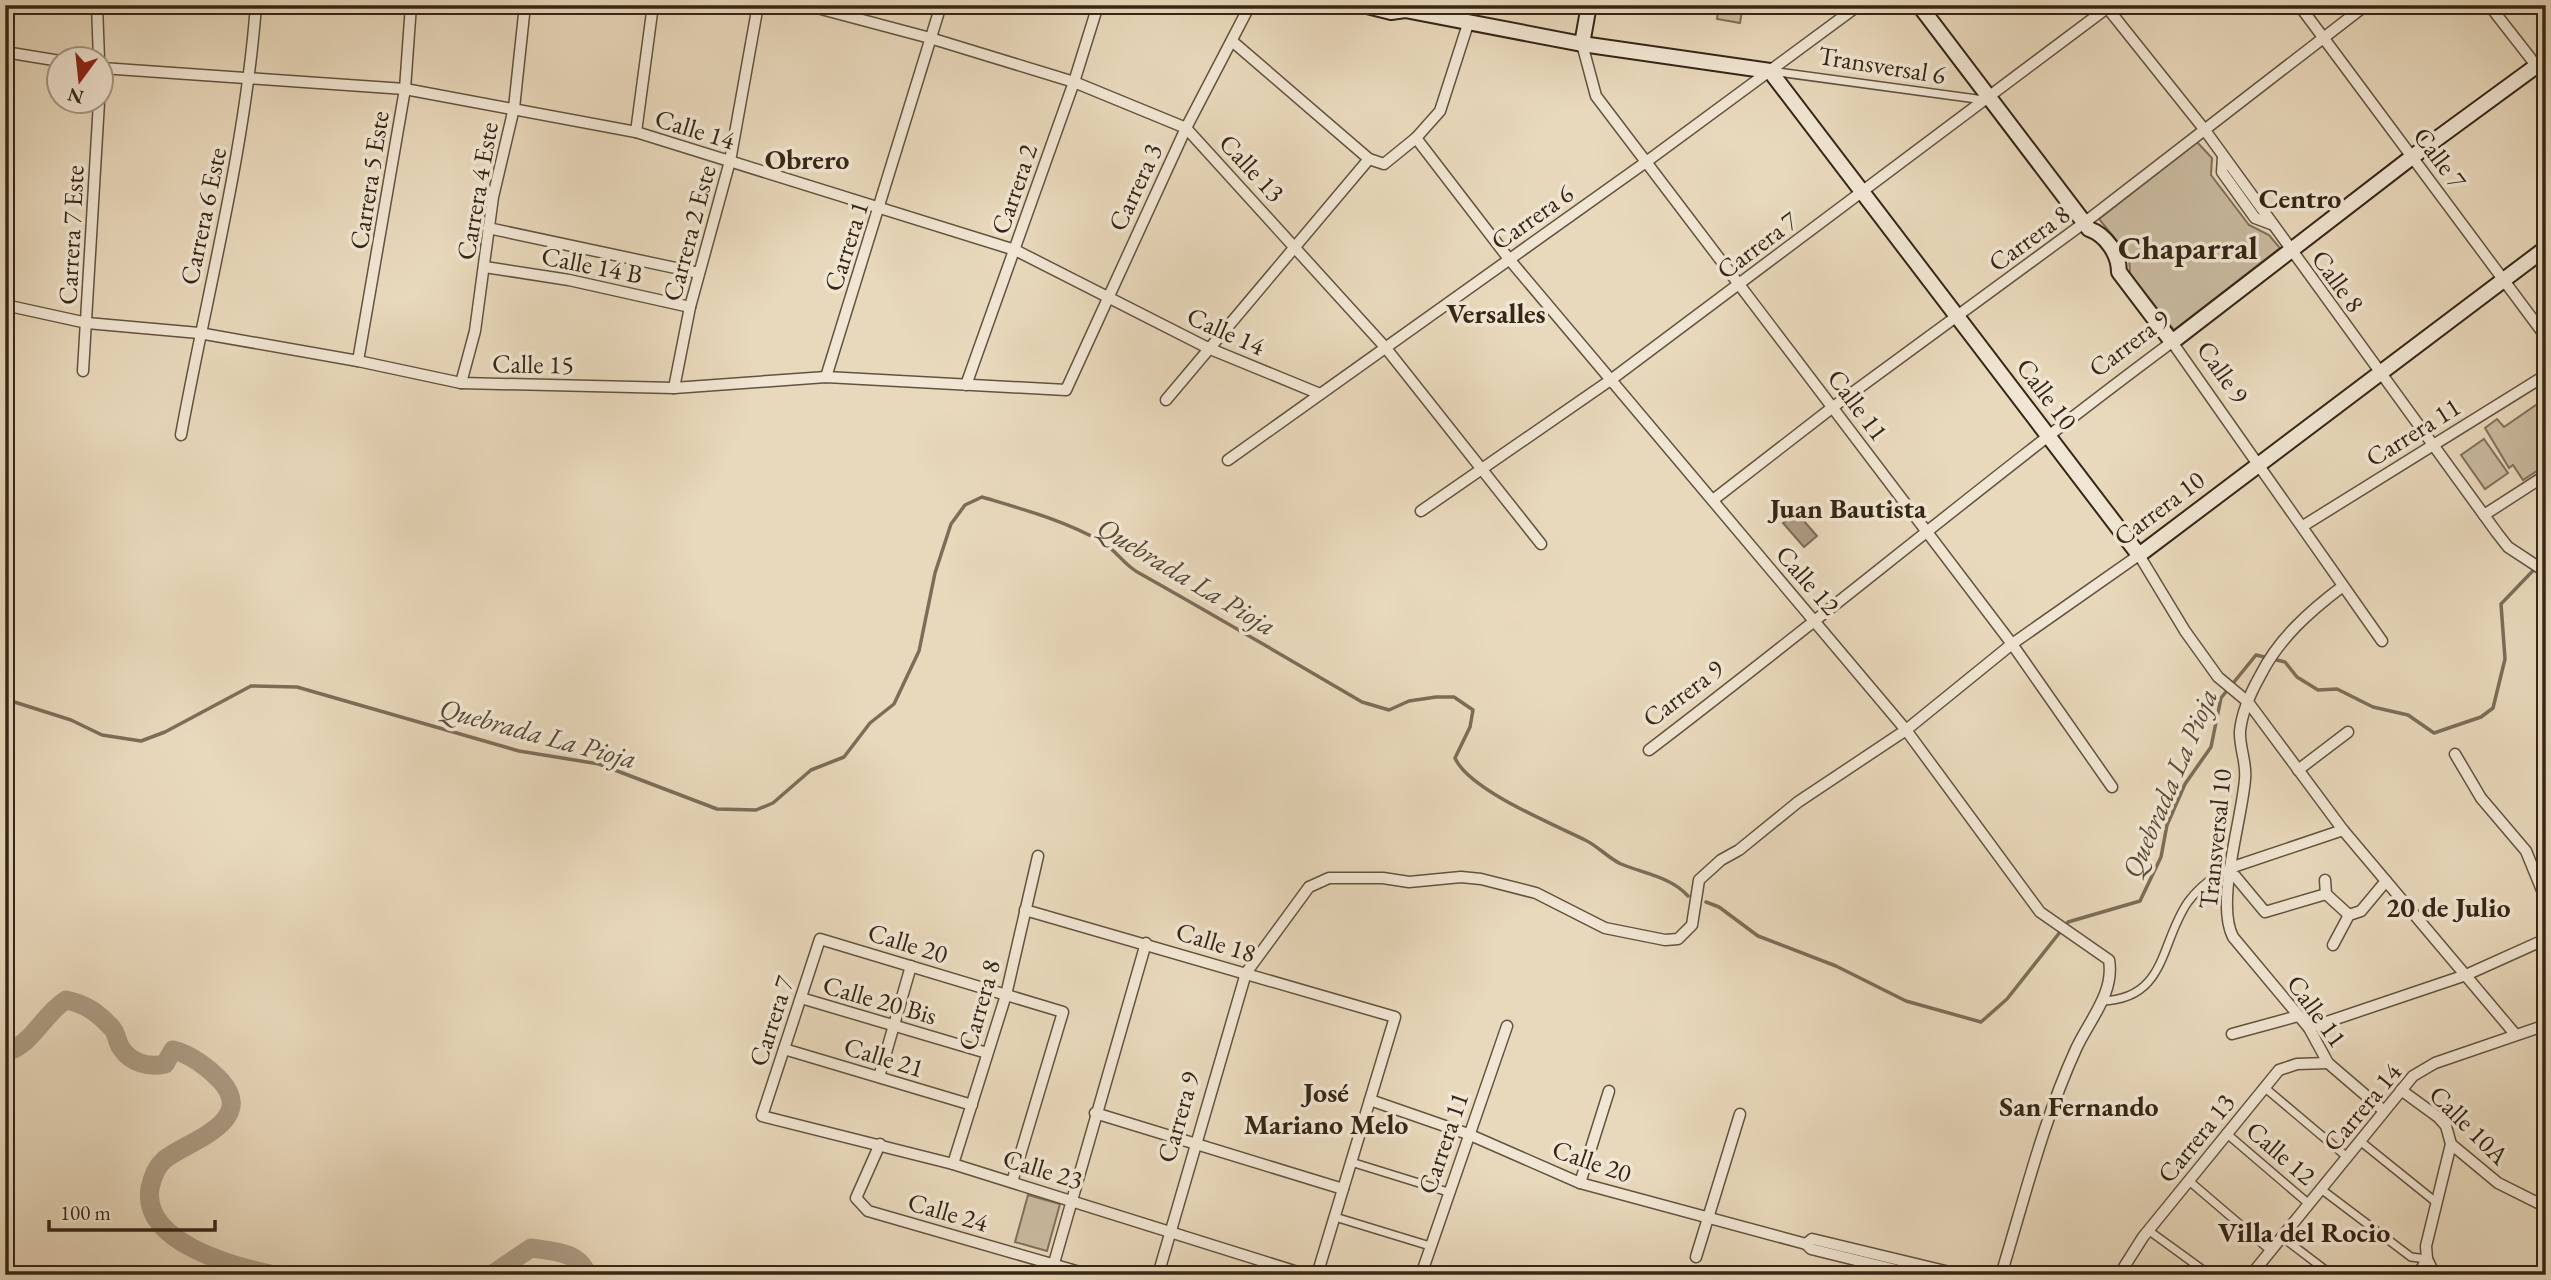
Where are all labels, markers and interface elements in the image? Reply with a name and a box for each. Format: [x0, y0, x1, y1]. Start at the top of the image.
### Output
street label: Transversal 6 [1816, 38, 1948, 92]
north arrow [46, 46, 116, 116]
text: N [64, 82, 86, 110]
street label: Calle 14 [651, 101, 739, 157]
street label: Carrera 5 Este [341, 108, 397, 252]
street label: Carrera 4 Este [448, 119, 506, 263]
street label: Calle 7 [2406, 120, 2475, 196]
street label: Calle 13 [1212, 127, 1292, 209]
street label: Carrera 3 [1100, 138, 1170, 236]
street label: Carrera 2 [983, 139, 1045, 239]
district label: Obrero [765, 141, 849, 177]
street label: Carrera 6 Este [172, 144, 234, 288]
street label: Carrera 2 Este [655, 161, 723, 305]
street label: Carrera 7 Este [50, 164, 92, 306]
street label: Carrera 6 [1484, 176, 1580, 258]
district label: Centro [2259, 180, 2341, 216]
street label: Carrera 1 [815, 196, 877, 296]
street label: Carrera 8 [1981, 197, 2077, 279]
street label: Carrera 7 [1710, 203, 1805, 287]
district label: Chaparral [2118, 226, 2258, 269]
street label: Calle 14 B [539, 239, 645, 291]
street label: Calle 8 [2304, 243, 2372, 319]
district label: Versalles [1446, 295, 1546, 331]
street label: Calle 14 [1182, 299, 1271, 363]
street label: Carrera 9 [2082, 301, 2177, 385]
street label: Calle 9 [2189, 334, 2257, 410]
street label: Calle 15 [492, 346, 574, 382]
street label: Calle 10 [2009, 351, 2085, 437]
street label: Calle 11 [1820, 362, 1896, 448]
street label: Carrera 11 [2359, 390, 2467, 474]
street label: Carrera 10 [2107, 463, 2211, 553]
district label: Juan Bautista [1767, 490, 1927, 526]
water label: Quebrada La Pioja [1091, 508, 1283, 644]
street label: Calle 12 [1768, 538, 1848, 622]
street label: Carrera 9 [1636, 651, 1731, 735]
water label: Quebrada La Pioja [2113, 683, 2225, 883]
water label: Quebrada La Pioja [436, 689, 640, 777]
street label: Transversal 10 [2191, 767, 2239, 911]
district label: 20 de Julio [2385, 889, 2511, 925]
street label: Calle 18 [1172, 914, 1260, 970]
street label: Calle 20 [864, 915, 952, 971]
street label: Carrera 8 [950, 956, 1008, 1054]
street label: Calle 20 Bis [819, 968, 941, 1032]
street label: Calle 11 [2279, 968, 2355, 1054]
street label: Carrera 7 [740, 971, 802, 1071]
street label: Calle 21 [840, 1029, 928, 1085]
street label: Carrera 14 [2315, 1055, 2409, 1158]
street label: Carrera 9 [1149, 1067, 1207, 1166]
district label: José Mariano Melo [1244, 1074, 1408, 1142]
street label: Calle 10A [2422, 1078, 2517, 1173]
street label: Carrera 13 [2150, 1086, 2242, 1190]
street label: Carrera 11 [1410, 1088, 1476, 1198]
district label: San Fernando [1999, 1088, 2159, 1124]
street label: Calle 12 [2239, 1113, 2323, 1193]
street label: Calle 20 [1548, 1132, 1636, 1190]
street label: Calle 23 [999, 1141, 1087, 1197]
street label: Calle 24 [904, 1184, 992, 1240]
scale bar [49, 1189, 215, 1233]
text: 100 m [60, 1199, 111, 1226]
district label: Villa del Rocio [2218, 1214, 2390, 1250]

